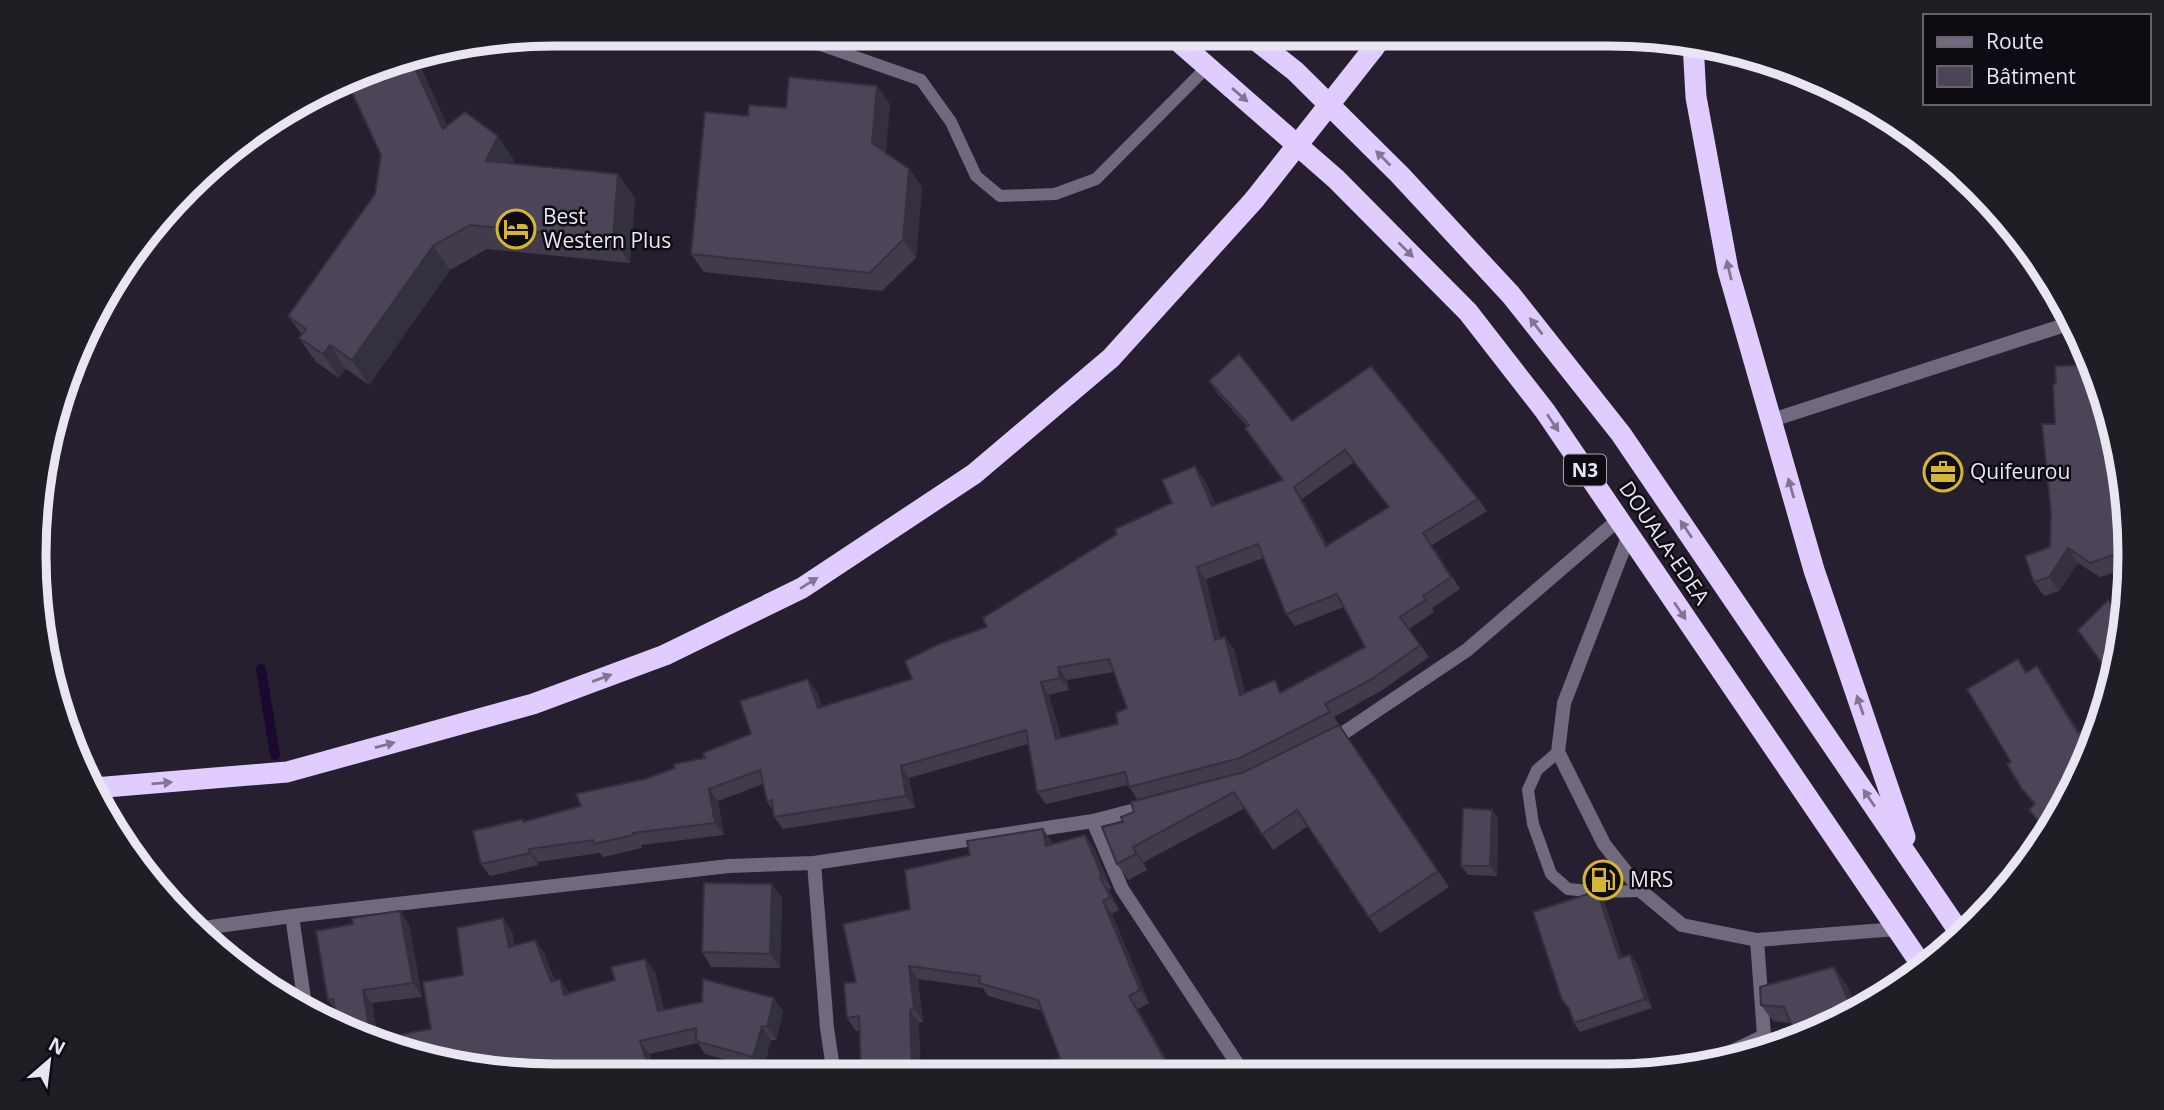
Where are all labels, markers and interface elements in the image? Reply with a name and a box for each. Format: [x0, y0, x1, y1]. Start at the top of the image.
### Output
legend [1923, 14, 2150, 105]
text: Route [1986, 27, 2044, 55]
text: Bâtiment [1986, 62, 2076, 90]
one-way arrow [1231, 86, 1248, 102]
one-way arrow [1375, 151, 1392, 167]
place label: Best Western Plus [543, 202, 671, 254]
hotel icon: Best Western Plus [495, 208, 537, 250]
one-way arrow [1398, 242, 1414, 258]
one-way arrow [1723, 258, 1734, 280]
one-way arrow [1529, 318, 1544, 335]
one-way arrow [1547, 413, 1560, 432]
office icon: Quifeurou [1922, 451, 1964, 493]
road number: N3 [1564, 454, 1606, 485]
place label: Quifeurou [1970, 457, 2070, 485]
street label: DOUALA-EDEA [1613, 475, 1717, 610]
one-way arrow [1785, 478, 1795, 499]
one-way arrow [1679, 520, 1693, 538]
one-way arrow [799, 577, 819, 590]
one-way arrow [1674, 602, 1687, 621]
one-way arrow [592, 672, 613, 683]
one-way arrow [1854, 695, 1865, 716]
one-way arrow [375, 739, 396, 749]
one-way arrow [151, 777, 173, 788]
one-way arrow [1862, 789, 1876, 807]
fuel station icon: MRS [1582, 859, 1624, 901]
place label: MRS [1630, 865, 1673, 893]
north arrow [14, 1026, 84, 1096]
text: N [44, 1031, 70, 1061]

